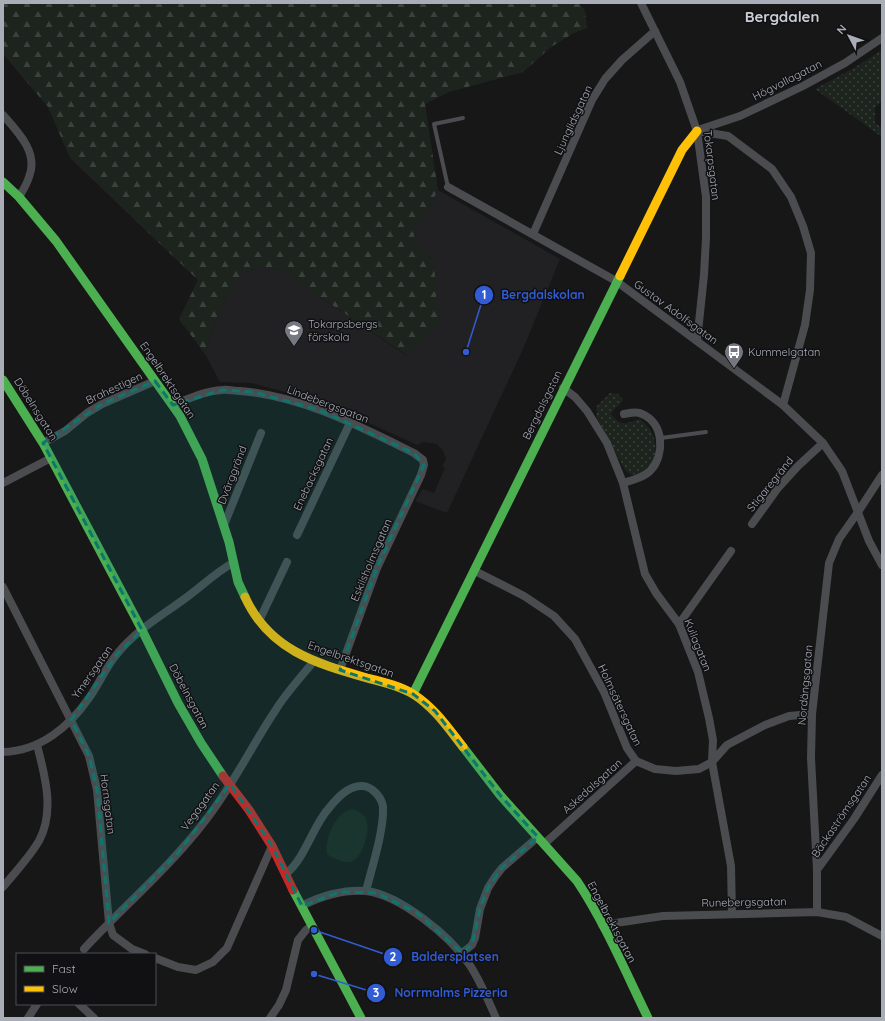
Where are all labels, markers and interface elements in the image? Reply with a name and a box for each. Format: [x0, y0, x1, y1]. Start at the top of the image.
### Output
district label: Bergdalen [745, 7, 819, 26]
north arrow [829, 16, 869, 56]
text: N [834, 22, 849, 37]
street label: Högvallagatan [750, 57, 824, 103]
street label: Ljunglidsgatan [551, 83, 595, 157]
street label: Tokarpsgatan [701, 129, 723, 201]
street label: Gustav Adolfsgatan [631, 277, 721, 347]
callout: Bergdalskolan [474, 283, 593, 307]
text: 1 [482, 287, 486, 302]
text: Bergdalskolan [501, 287, 585, 302]
place label: Tokarpsbergs förskola [308, 317, 377, 344]
school or university icon: Tokarpsbergs förskola [283, 319, 305, 347]
street label: Engelbrektsgatan [137, 339, 199, 421]
bus stop icon: Kummelgatan [723, 341, 745, 369]
place label: Kummelgatan [748, 345, 820, 359]
street label: Bergdalsgatan [519, 368, 565, 442]
street label: Brahestigen [83, 369, 145, 407]
street label: Döbelnsgatan [11, 375, 61, 443]
street label: Lindebergsgatan [285, 382, 371, 426]
street label: Enebacksgatan [290, 435, 336, 513]
street label: Dvärggränd [214, 444, 250, 506]
street label: Stigaregränd [744, 454, 796, 514]
street label: Eskilsholmsgatan [347, 517, 395, 603]
street label: Kullagatan [681, 617, 715, 673]
street label: Engelbrektsgatan [306, 638, 396, 680]
street label: Ymersgatan [69, 643, 115, 701]
street label: Nordängsgatan [795, 644, 815, 726]
street label: Döbelnsgatan [166, 661, 212, 731]
street label: Holmsätersgatan [595, 662, 645, 748]
street label: Askedalsgatan [559, 756, 625, 816]
street label: Bäckaströmsgatan [808, 772, 874, 860]
street label: Hornsgatan [97, 773, 119, 835]
street label: Vegagatan [178, 779, 222, 833]
street label: Engelbrektsgatan [585, 879, 639, 965]
street label: Runebergsgatan [701, 894, 787, 910]
callout: Baldersplatsen [383, 945, 507, 969]
text: 2 [390, 949, 397, 964]
text: Baldersplatsen [411, 949, 499, 964]
legend [16, 953, 156, 1005]
text: Fast [52, 961, 76, 976]
text: Slow [52, 981, 78, 996]
callout: Norrmalms Pizzeria [366, 981, 515, 1005]
text: 3 [373, 985, 379, 1000]
text: Norrmalms Pizzeria [395, 985, 508, 1000]

